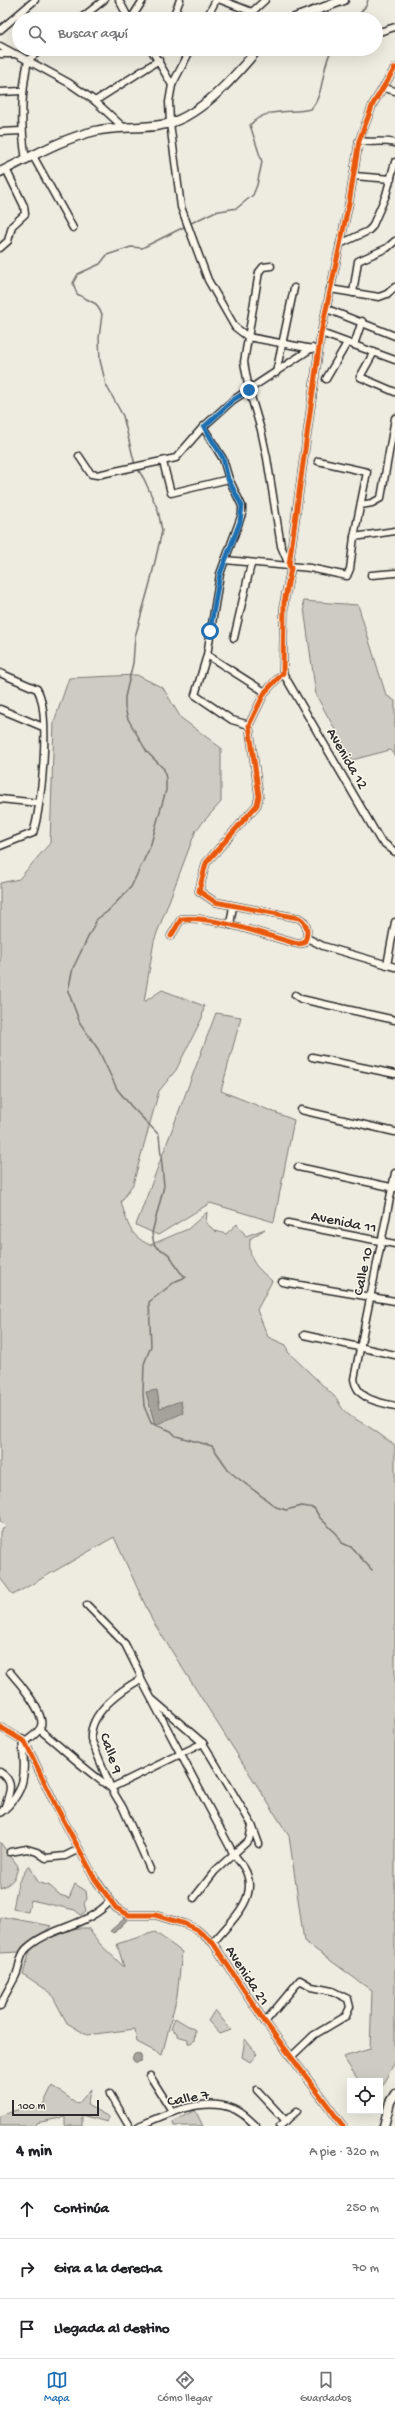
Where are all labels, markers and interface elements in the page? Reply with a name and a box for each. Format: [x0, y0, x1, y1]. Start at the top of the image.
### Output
search box [12, 12, 383, 56]
icon: search [26, 23, 48, 45]
text: Buscar aquí [58, 25, 128, 43]
route end [240, 381, 258, 399]
route start [201, 622, 219, 640]
street label: Avenida 12 [322, 725, 371, 793]
street label: Avenida 11 [309, 1208, 378, 1238]
street label: Calle 10 [350, 1245, 378, 1297]
street label: Calle 9 [95, 1731, 126, 1777]
street label: Avenida 21 [220, 1943, 272, 2009]
map controls [347, 2078, 383, 2114]
button: locate [347, 2078, 383, 2114]
street label: Calle 7 [166, 2086, 212, 2111]
scale bar [12, 2098, 99, 2117]
text: 100 m [18, 2101, 45, 2113]
text: 4 min [16, 2142, 52, 2162]
text: A pie · 320 m [309, 2145, 379, 2160]
icon: ahead [16, 2198, 38, 2220]
text: Continúa [54, 2200, 109, 2218]
text: 250 m [346, 2201, 379, 2216]
icon: right [16, 2258, 38, 2280]
text: Gira a la derecha [54, 2260, 162, 2278]
text: 70 m [353, 2261, 379, 2276]
icon: arrive [16, 2318, 38, 2340]
text: Llegada al destino [54, 2320, 170, 2338]
tab: Mapa [44, 2369, 69, 2405]
tab: Cómo llegar [157, 2369, 212, 2405]
tab: Guardados [300, 2369, 351, 2405]

